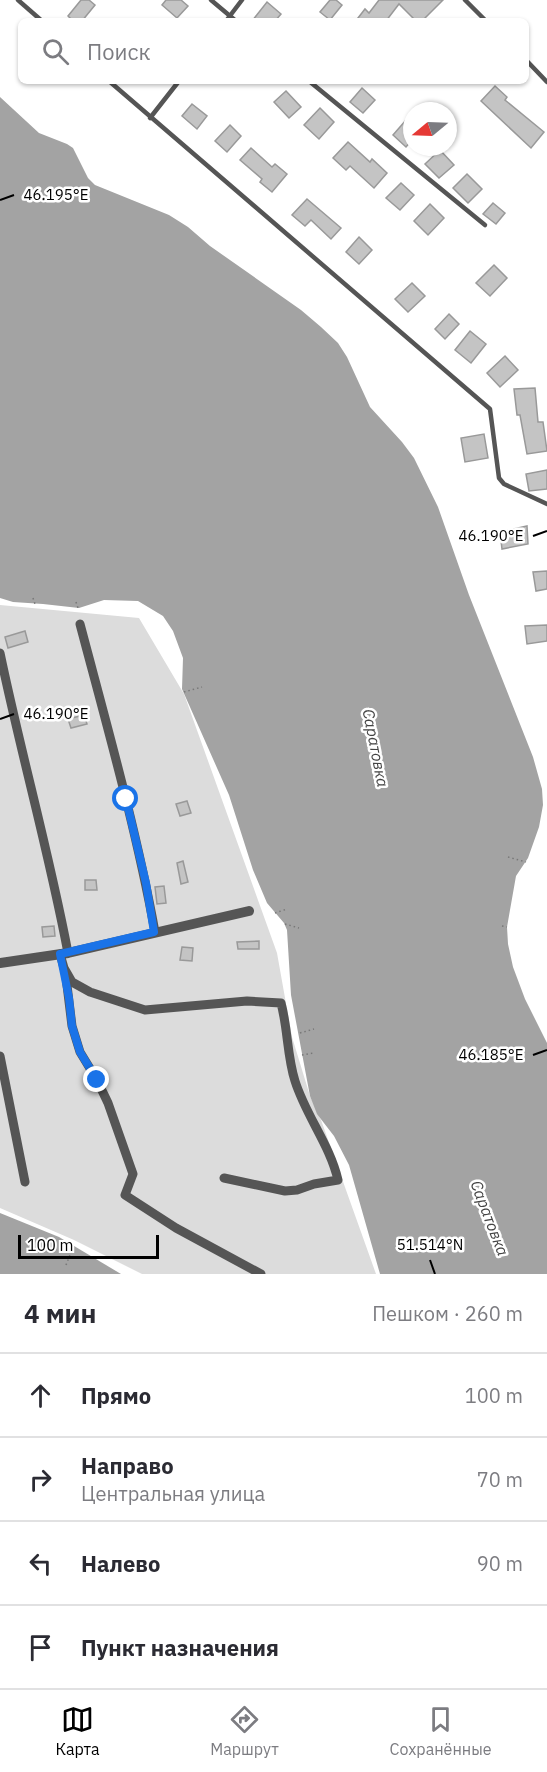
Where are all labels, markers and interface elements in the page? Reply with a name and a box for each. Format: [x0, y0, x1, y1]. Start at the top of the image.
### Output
search box [18, 18, 529, 84]
icon: search [39, 35, 72, 68]
text: Поиск [87, 37, 151, 66]
north arrow [403, 102, 457, 156]
text: 46.195°E [24, 185, 88, 204]
text: 46.190°E [459, 526, 523, 545]
text: 46.190°E [24, 704, 88, 723]
water label: Саратовка [359, 707, 393, 789]
route start [112, 785, 138, 811]
text: 46.185°E [459, 1045, 523, 1064]
route end [83, 1066, 109, 1092]
water label: Саратовка [466, 1177, 514, 1259]
scale bar [18, 1232, 159, 1260]
text: 100 m [27, 1235, 74, 1255]
text: 51.514°N [397, 1235, 463, 1254]
text: 4 мин [24, 1296, 96, 1330]
text: Пешком · 260 m [372, 1300, 523, 1327]
icon: ahead [24, 1379, 57, 1412]
text: Прямо [81, 1381, 151, 1410]
text: 100 m [465, 1382, 523, 1409]
text: Направо [81, 1451, 174, 1480]
icon: right [24, 1463, 57, 1496]
text: 70 m [477, 1466, 523, 1493]
text: Центральная улица [81, 1480, 265, 1507]
icon: left [24, 1547, 57, 1580]
text: Налево [81, 1549, 160, 1578]
text: 90 m [477, 1550, 523, 1577]
icon: arrive [24, 1631, 57, 1664]
text: Пункт назначения [81, 1633, 279, 1662]
tab: Карта [55, 1703, 99, 1759]
tab: Маршрут [210, 1703, 279, 1759]
tab: Сохранённые [390, 1703, 492, 1759]

